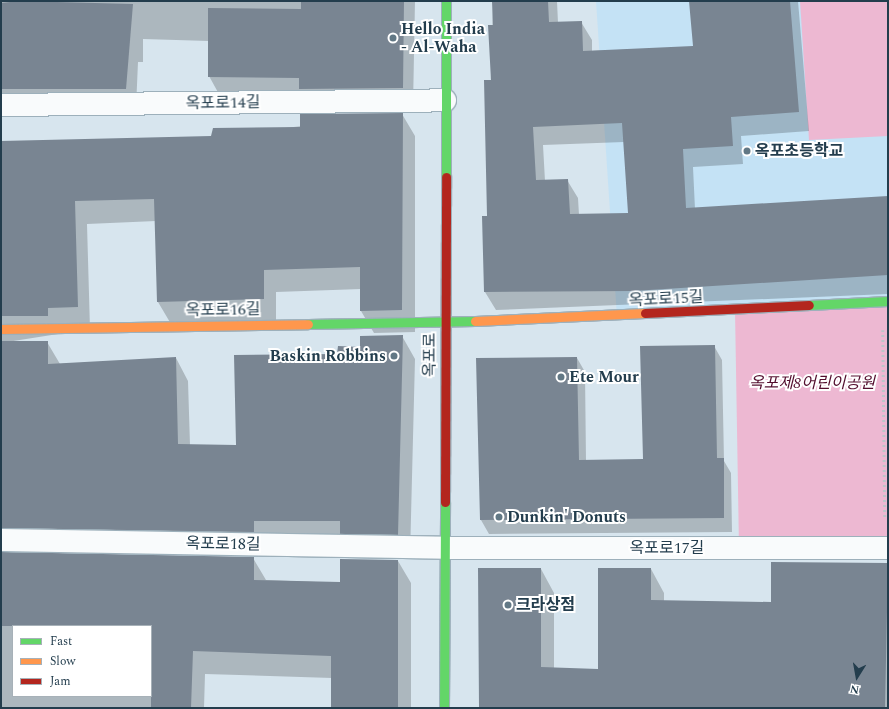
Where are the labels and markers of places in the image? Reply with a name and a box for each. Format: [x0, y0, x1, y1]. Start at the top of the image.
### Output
place label: Hello India - Al-Waha [401, 19, 485, 57]
marker: Hello India - Al-Waha [388, 33, 398, 43]
place label: 옥포초등학교 [755, 141, 843, 161]
marker: 옥포초등학교 [742, 146, 752, 156]
place label: Baskin Robbins [269, 346, 386, 366]
marker: Baskin Robbins [389, 351, 399, 361]
place label: Ete Mour [569, 367, 639, 387]
marker: Ete Mour [556, 372, 566, 382]
place label: Dunkin' Donuts [507, 507, 626, 527]
marker: Dunkin' Donuts [494, 512, 504, 522]
place label: 크라상점 [516, 595, 575, 615]
marker: 크라상점 [503, 600, 513, 610]

